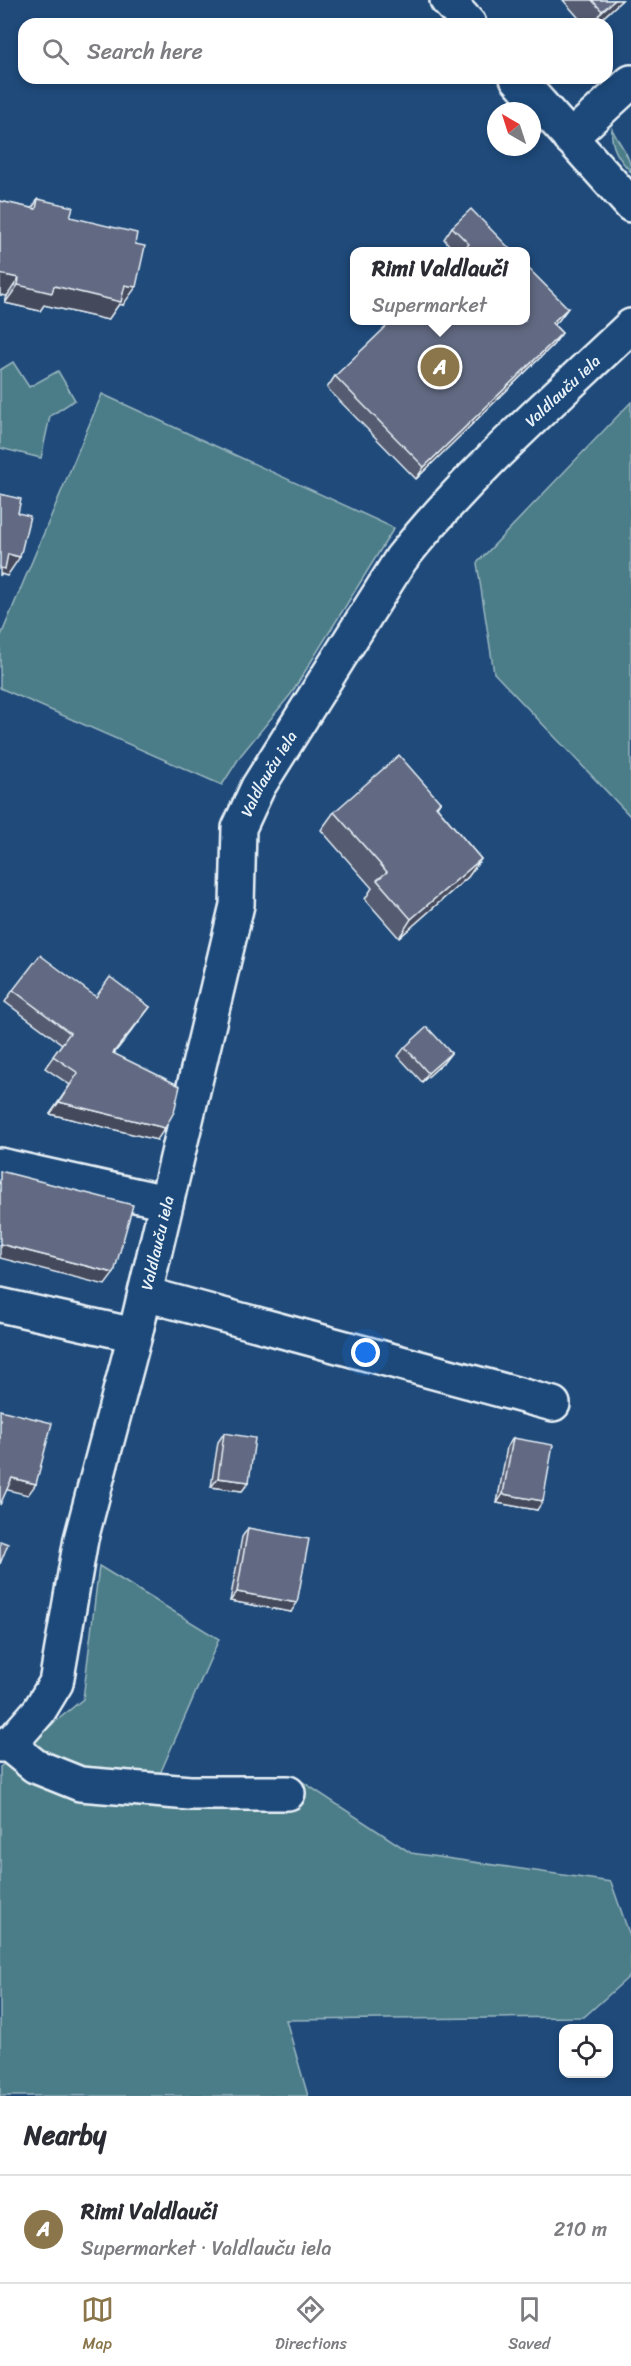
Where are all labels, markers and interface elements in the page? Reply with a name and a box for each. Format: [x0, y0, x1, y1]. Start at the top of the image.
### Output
search box [18, 18, 613, 84]
text: Search here [87, 32, 203, 71]
icon: search [39, 35, 72, 68]
north arrow [487, 102, 541, 156]
popup [350, 247, 530, 325]
text: Rimi Valdlauči [372, 249, 508, 288]
text: Supermarket [372, 288, 487, 323]
pin: A [420, 344, 460, 389]
street label: Valdlauču iela [518, 347, 608, 434]
street label: Valdlauču iela [232, 725, 305, 822]
street label: Valdlauču iela [132, 1193, 183, 1293]
your location [351, 1338, 380, 1367]
map controls [559, 2024, 613, 2078]
button: locate [559, 2024, 613, 2078]
text: Nearby [24, 2112, 106, 2158]
text: Rimi Valdlauči [81, 2192, 217, 2231]
text: A [37, 2212, 50, 2247]
text: 210 m [554, 2212, 607, 2247]
text: Supermarket · Valdlauču iela [81, 2231, 332, 2266]
tab: Map [81, 2293, 114, 2358]
tab: Directions [275, 2293, 347, 2358]
tab: Saved [508, 2293, 550, 2358]

